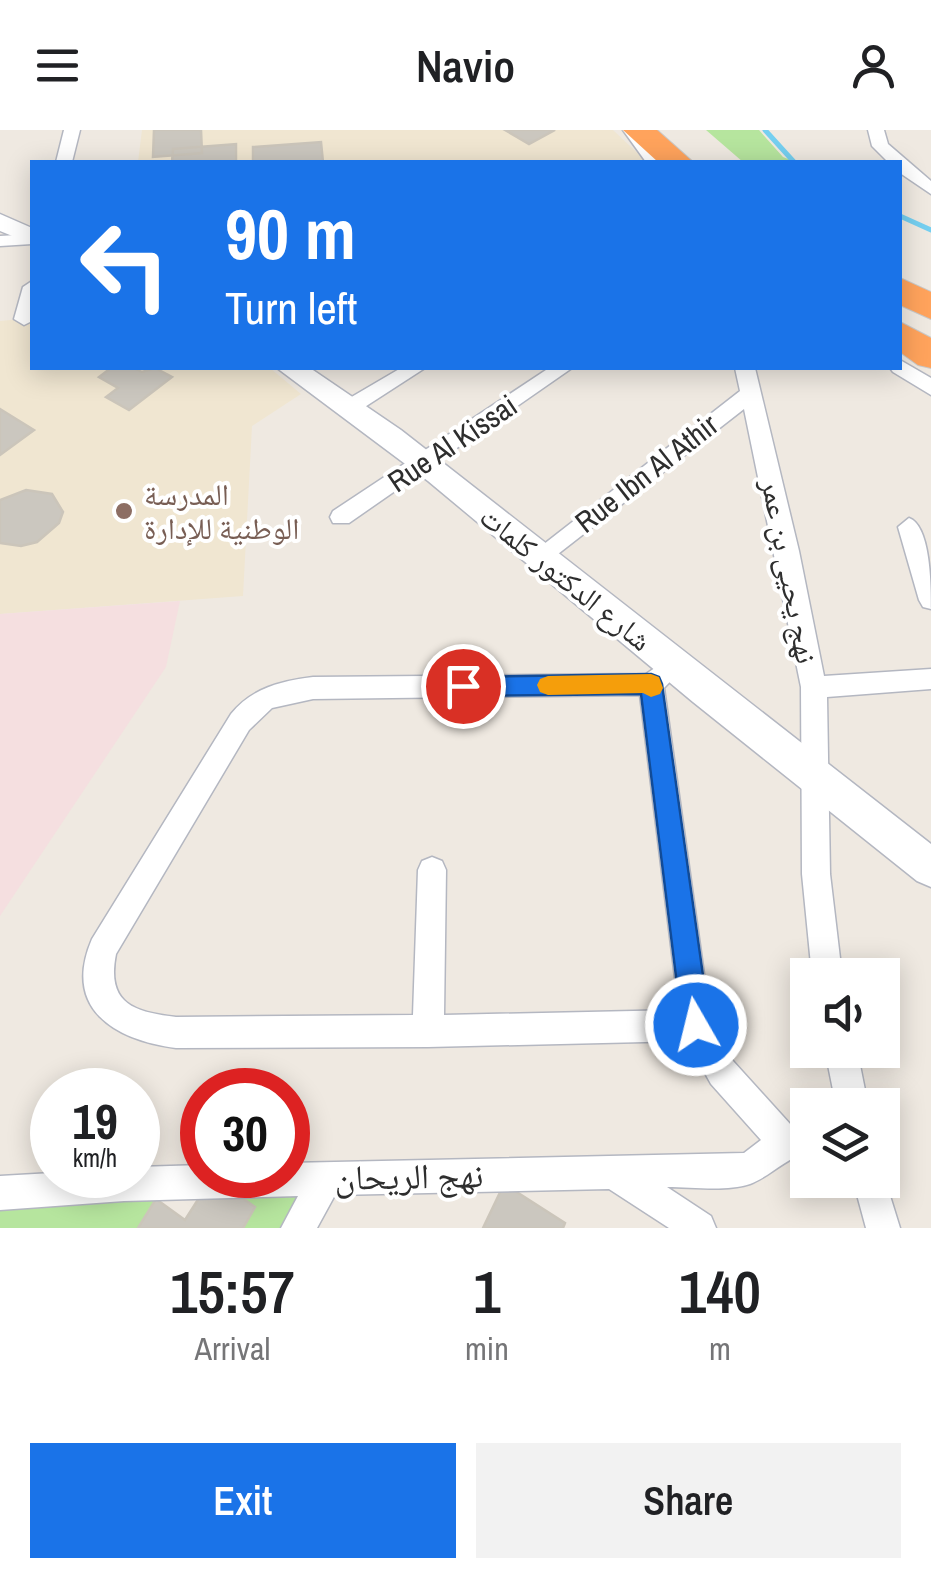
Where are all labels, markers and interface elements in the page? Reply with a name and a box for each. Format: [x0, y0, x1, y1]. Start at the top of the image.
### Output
text: Navio [416, 35, 515, 96]
icon: menu [30, 38, 85, 93]
icon: person [846, 38, 901, 93]
text: 90 m [225, 187, 356, 281]
icon: left [60, 200, 190, 330]
text: Turn left [225, 277, 357, 338]
street label: Rue Al Kissai [380, 385, 524, 501]
street label: Rue Ibn Al Athir [566, 404, 726, 541]
place label: المدرسة الوطنية للإدارة [144, 474, 299, 548]
street label: نهج يحيى بن عمر [752, 474, 828, 667]
street label: شارع الدكتور كلمات [472, 496, 660, 660]
marker: المدرسة الوطنية للإدارة [113, 500, 135, 522]
pin [421, 644, 506, 729]
icon: arrive [436, 659, 491, 714]
map controls [790, 958, 900, 1198]
button: sound [790, 958, 900, 1068]
position arrow [644, 973, 748, 1077]
speed limit sign: 30 [180, 1068, 310, 1198]
text: 19 [72, 1087, 118, 1155]
button: layers [790, 1088, 900, 1198]
text: km/h [73, 1141, 117, 1175]
street label: نهج الريحان [334, 1151, 484, 1201]
text: 15:57 [170, 1251, 295, 1332]
text: 1 [473, 1251, 501, 1332]
text: 140 [679, 1251, 761, 1332]
text: Arrival [195, 1327, 270, 1370]
text: min [465, 1327, 509, 1370]
text: m [709, 1327, 731, 1370]
button: Exit [30, 1443, 456, 1558]
button: Share [476, 1443, 901, 1558]

